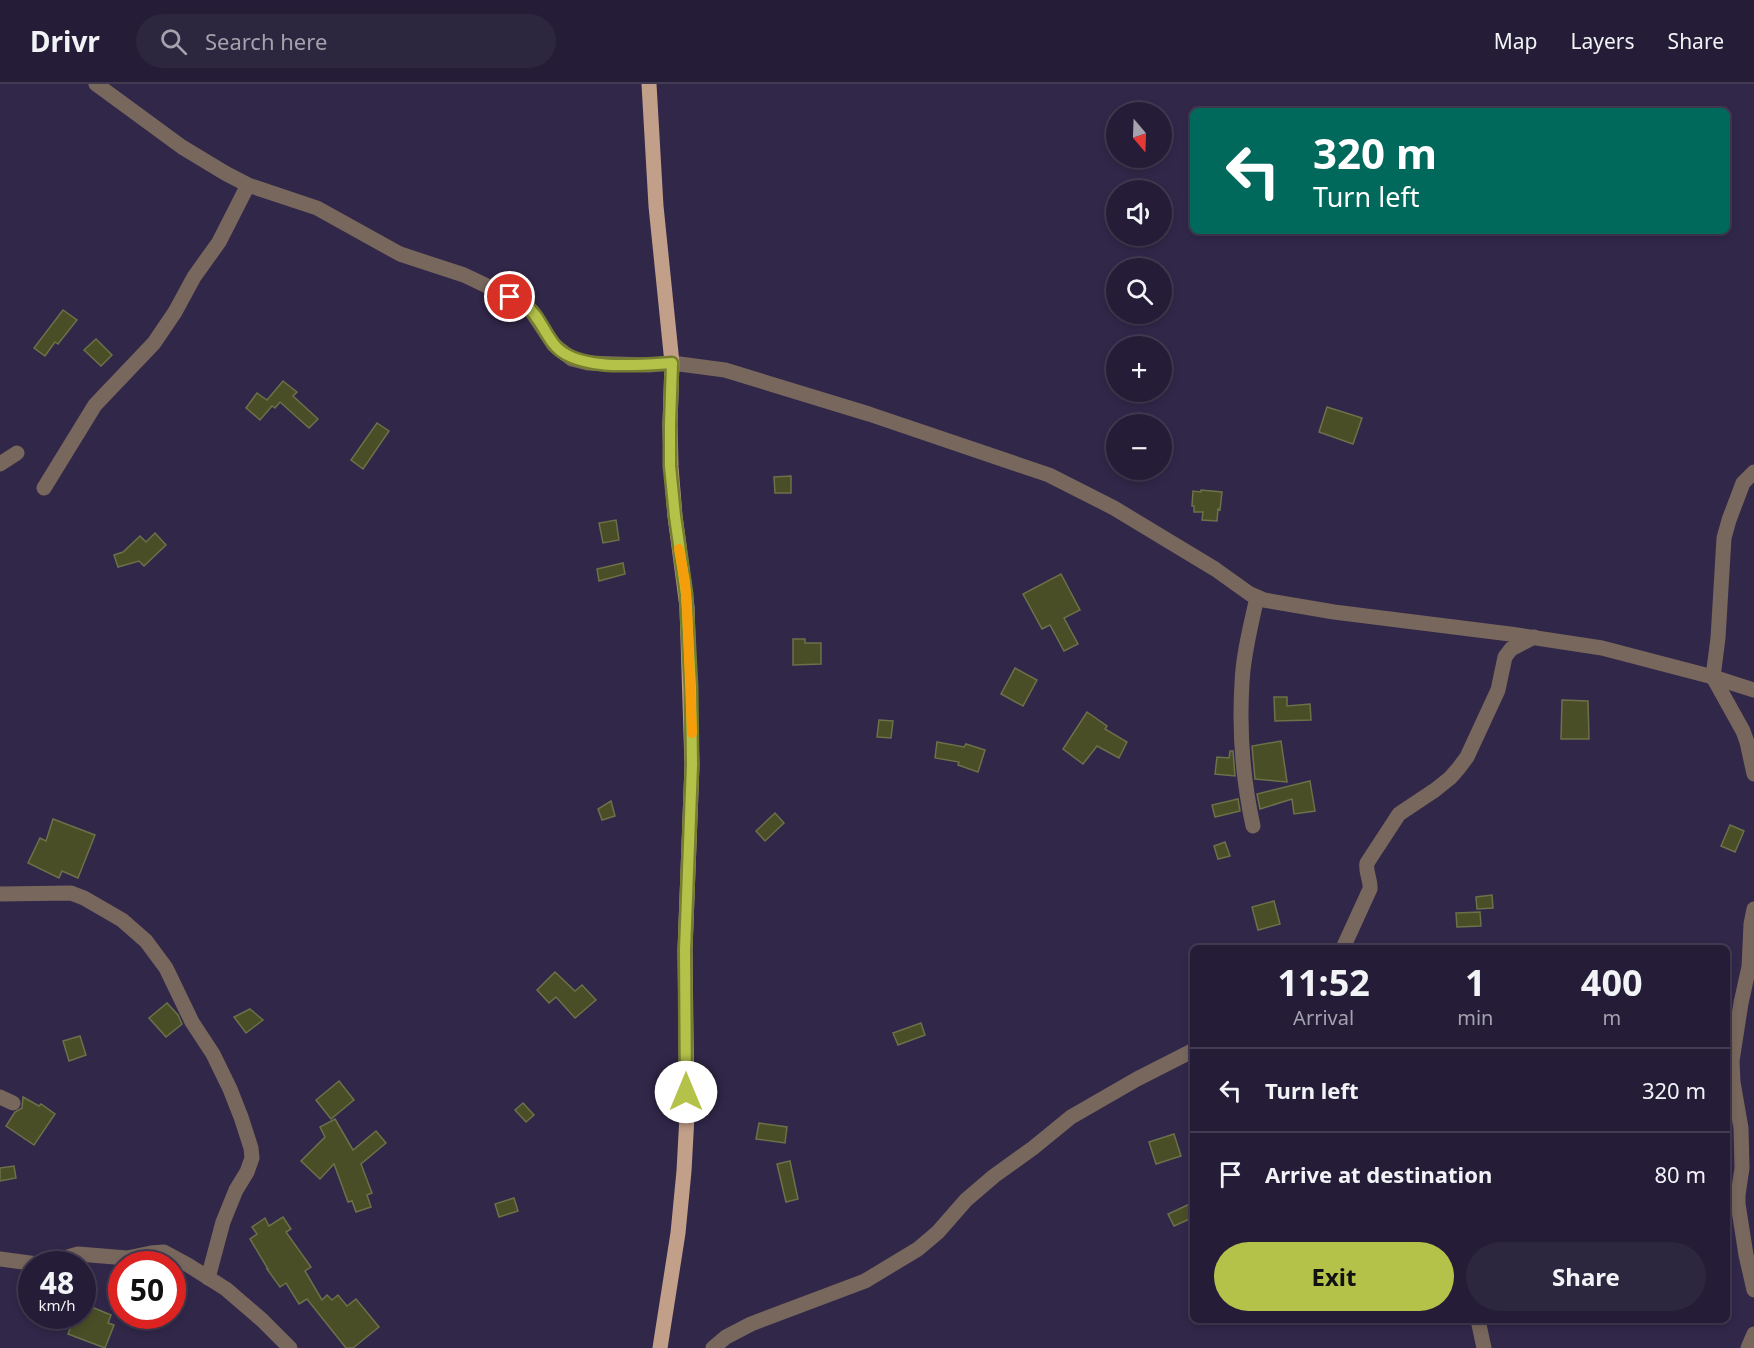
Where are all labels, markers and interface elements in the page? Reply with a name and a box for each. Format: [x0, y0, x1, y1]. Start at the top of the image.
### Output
search box [136, 14, 556, 68]
text: Drivr [30, 22, 100, 60]
icon: search [157, 25, 190, 58]
text: Search here [205, 26, 327, 56]
text: Map [1494, 27, 1538, 55]
text: Layers [1571, 27, 1635, 55]
text: Share [1668, 27, 1724, 55]
north arrow [1106, 102, 1172, 168]
map controls [1106, 102, 1172, 480]
text: 320 m [1313, 124, 1437, 181]
icon: left [1214, 132, 1292, 210]
text: Turn left [1313, 178, 1419, 215]
button: sound [1106, 180, 1172, 246]
button: search [1106, 258, 1172, 324]
pin [484, 271, 535, 322]
icon: arrive [493, 280, 526, 313]
button: + [1106, 336, 1172, 402]
button: − [1106, 414, 1172, 480]
text: 11:52 [1277, 958, 1370, 1007]
text: 1 [1465, 958, 1486, 1007]
text: 400 [1581, 958, 1643, 1007]
text: Arrival [1293, 1004, 1354, 1031]
text: min [1457, 1004, 1493, 1031]
text: m [1602, 1004, 1621, 1031]
position arrow [654, 1060, 718, 1124]
icon: left [1214, 1074, 1247, 1107]
text: Turn left [1265, 1075, 1359, 1105]
text: 320 m [1642, 1075, 1706, 1105]
icon: arrive [1214, 1158, 1247, 1191]
text: Arrive at destination [1265, 1159, 1492, 1189]
text: 80 m [1655, 1159, 1706, 1189]
button: Exit [1214, 1242, 1454, 1311]
button: Share [1466, 1242, 1706, 1311]
speed limit sign: 50 [108, 1251, 186, 1329]
text: 48 [40, 1262, 74, 1303]
text: km/h [39, 1295, 75, 1315]

